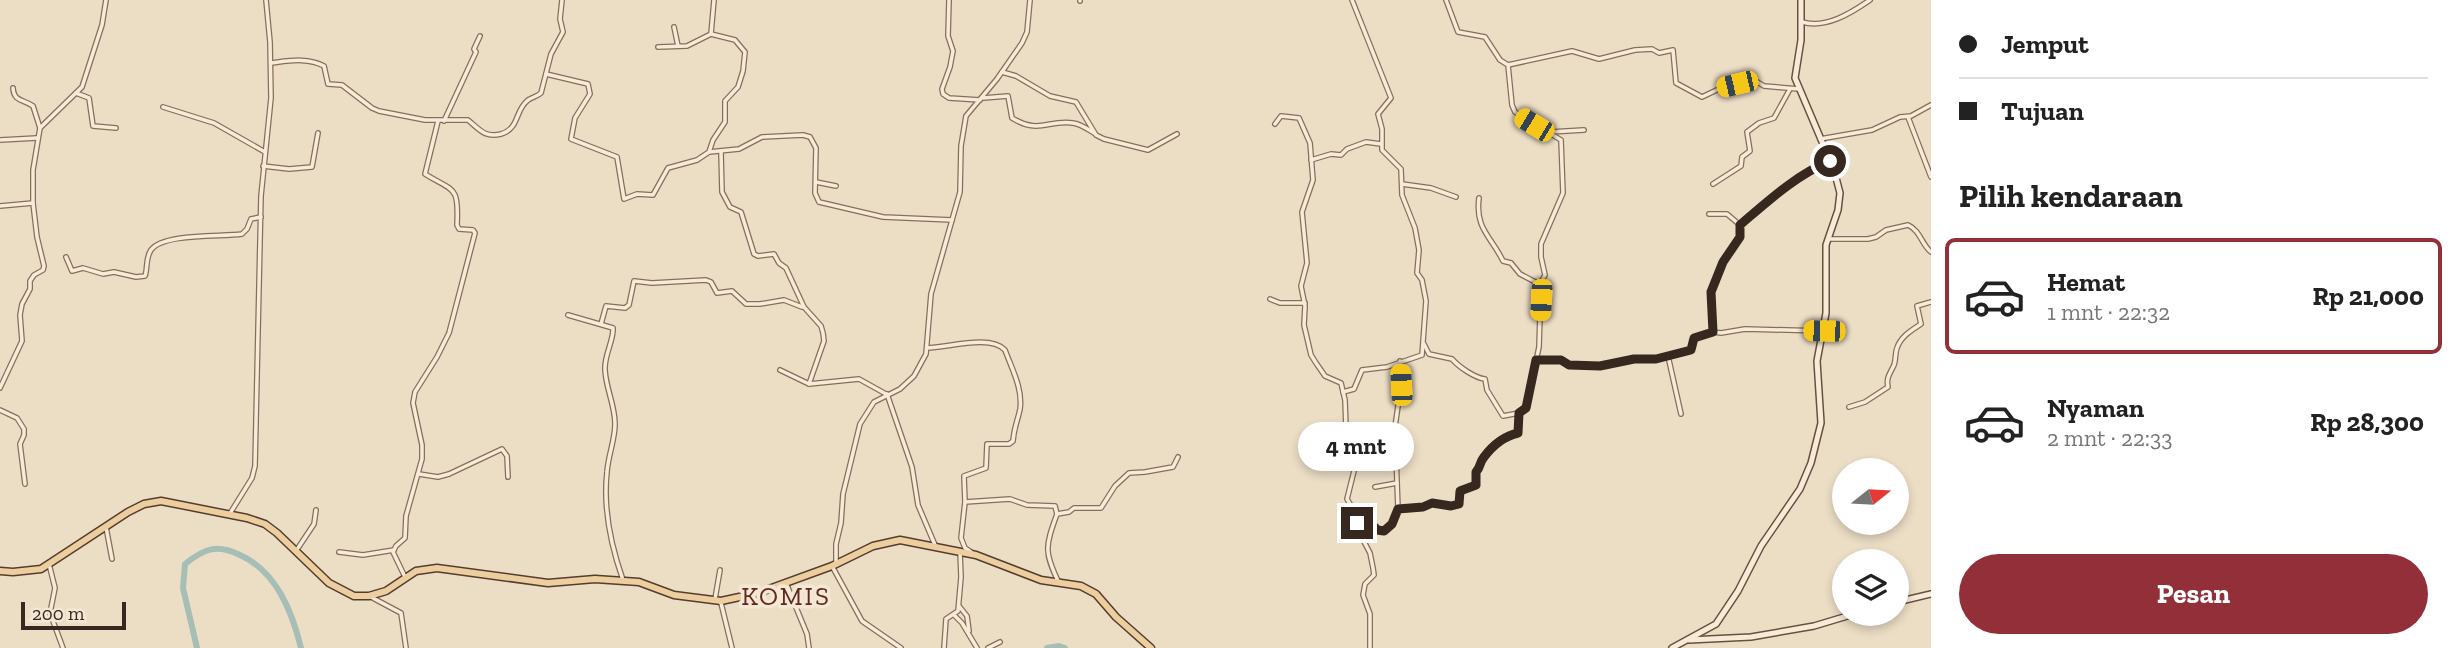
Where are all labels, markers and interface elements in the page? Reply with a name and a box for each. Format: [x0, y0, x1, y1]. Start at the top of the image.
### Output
text: Jemput [2001, 28, 2089, 60]
car [1715, 69, 1760, 99]
text: Tujuan [2001, 95, 2084, 127]
car [1511, 105, 1558, 145]
route start [1814, 145, 1846, 177]
text: Pilih kendaraan [1959, 177, 2183, 215]
icon: car [1963, 265, 2026, 328]
text: Hemat [2047, 266, 2125, 298]
car [1530, 278, 1553, 322]
text: Rp 21,000 [2313, 280, 2424, 312]
text: 1 mnt · 22:32 [2047, 298, 2170, 326]
car [1803, 320, 1846, 342]
car [1390, 363, 1413, 407]
icon: car [1963, 391, 2026, 454]
text: Nyaman [2047, 392, 2144, 424]
text: Rp 28,300 [2310, 406, 2424, 438]
callout: 4 mnt [1299, 421, 1415, 470]
text: 2 mnt · 22:33 [2047, 424, 2172, 452]
text: 4 mnt [1326, 432, 1386, 460]
north arrow [1832, 458, 1909, 536]
map controls [1832, 458, 1909, 626]
route end [1341, 507, 1373, 539]
button: layers [1832, 549, 1909, 626]
button: Pesan [1959, 554, 2428, 634]
district label: KOMIS [741, 580, 831, 612]
scale bar [21, 599, 126, 631]
text: 200 m [32, 602, 84, 625]

